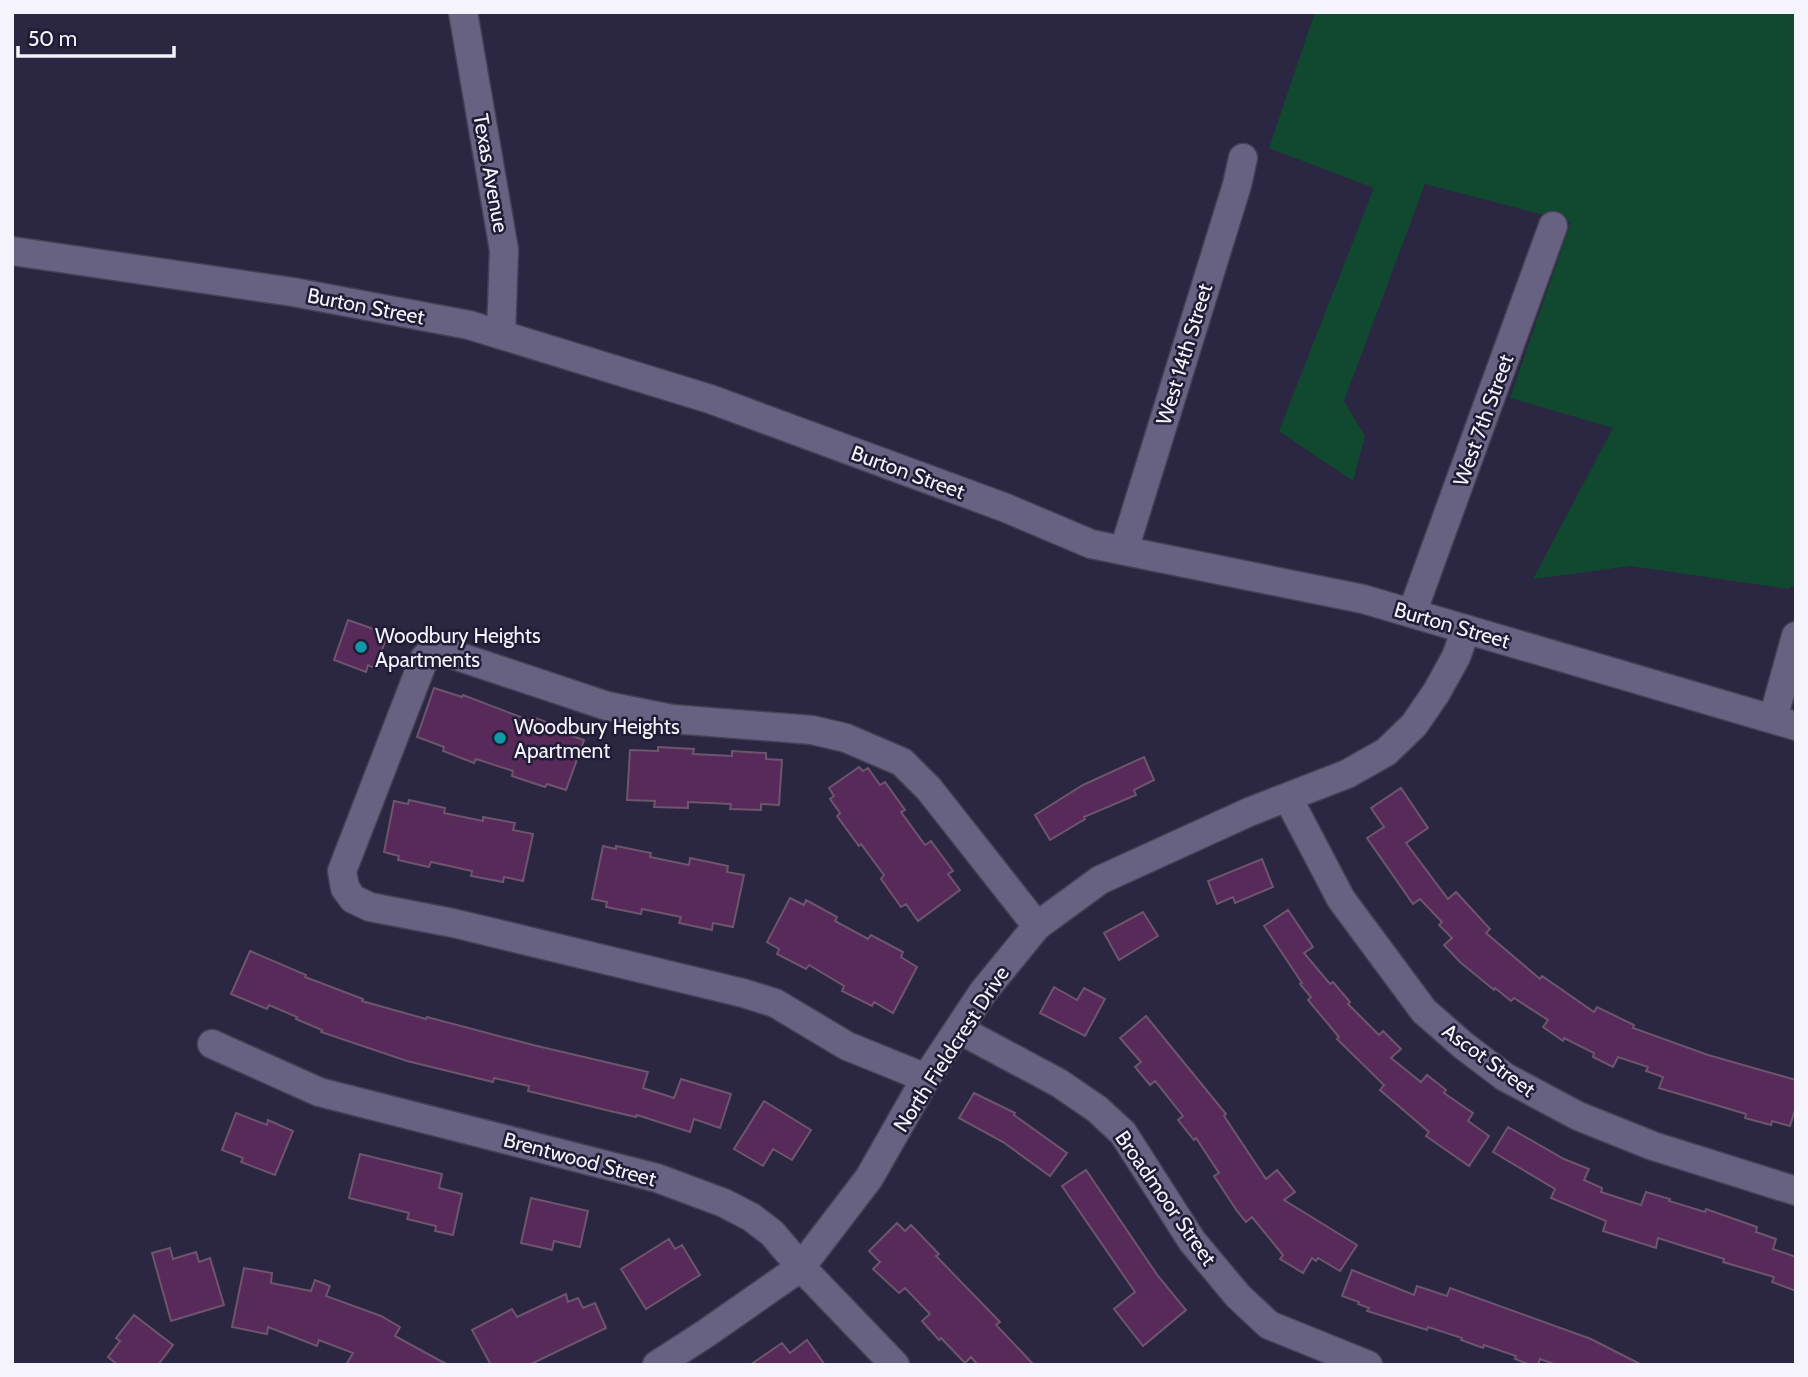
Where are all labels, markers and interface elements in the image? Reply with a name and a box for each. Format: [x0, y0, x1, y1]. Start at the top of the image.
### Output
scale bar [18, 14, 173, 58]
text: 50 m [28, 26, 77, 51]
street label: Texas Avenue [468, 112, 514, 235]
street label: West 14th Street [1151, 280, 1217, 428]
street label: Burton Street [305, 282, 427, 330]
street label: West 7th Street [1448, 351, 1518, 489]
street label: Burton Street [848, 440, 968, 504]
street label: Burton Street [1391, 597, 1513, 653]
place label: Woodbury Heights Apartments [375, 623, 541, 672]
marker: Woodbury Heights Apartments [353, 639, 369, 655]
place label: Woodbury Heights Apartment [514, 714, 680, 763]
marker: Woodbury Heights Apartment [492, 730, 508, 746]
street label: North Fieldcrest Drive [888, 961, 1014, 1137]
street label: Ascot Street [1438, 1018, 1540, 1102]
street label: Broadmoor Street [1110, 1126, 1222, 1270]
street label: Brentwood Street [501, 1127, 659, 1191]

